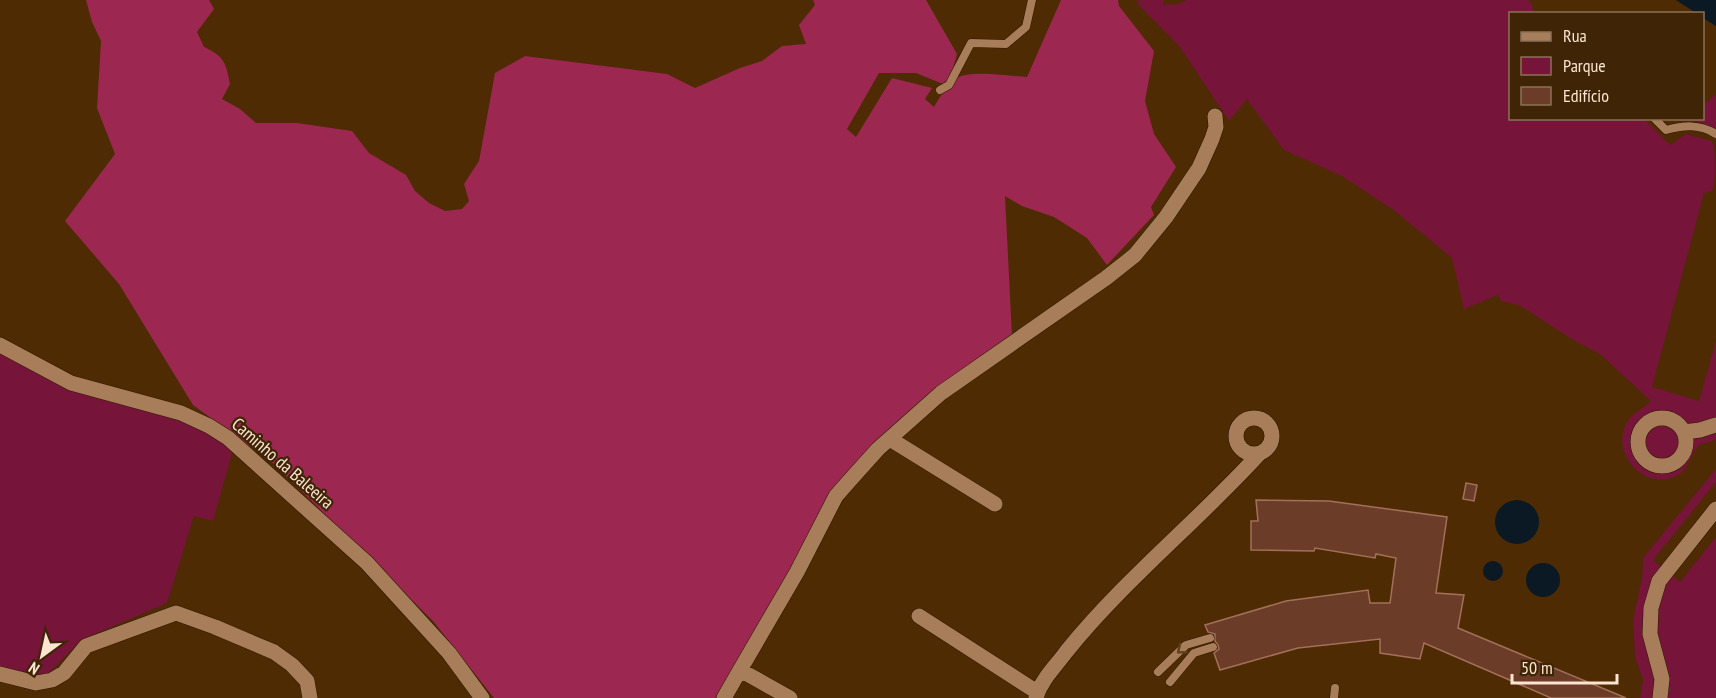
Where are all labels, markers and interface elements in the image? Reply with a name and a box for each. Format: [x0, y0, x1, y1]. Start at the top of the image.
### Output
legend [1509, 12, 1704, 120]
text: Rua [1563, 24, 1587, 47]
text: Parque [1563, 54, 1606, 77]
text: Edifício [1563, 84, 1609, 107]
street label: Caminho da Baleeira [227, 412, 339, 514]
north arrow [12, 626, 72, 686]
one-way arrow [1177, 643, 1188, 654]
scale bar [1512, 647, 1617, 685]
text: 50 m [1521, 656, 1553, 679]
text: N [25, 658, 43, 679]

